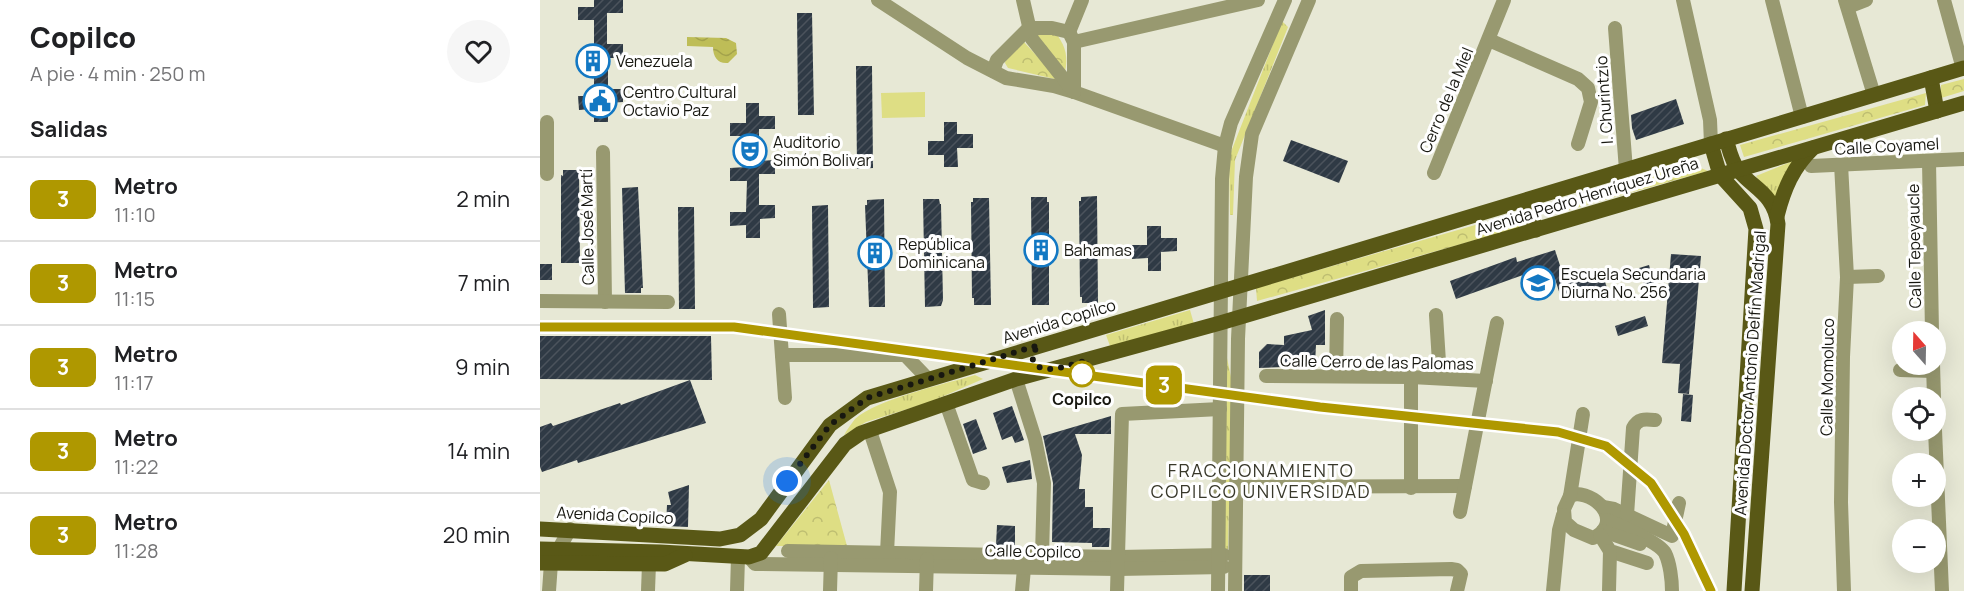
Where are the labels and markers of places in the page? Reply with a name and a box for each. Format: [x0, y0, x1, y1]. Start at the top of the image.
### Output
building icon: Venezuela [575, 43, 611, 79]
place label: Venezuela [616, 50, 693, 72]
place label: Centro Cultural Octavio Paz [623, 81, 736, 121]
public building icon: Centro Cultural Octavio Paz [582, 83, 618, 119]
place label: Auditorio Simón Bolivar [773, 131, 872, 171]
theatre icon: Auditorio Simón Bolivar [732, 133, 768, 169]
building icon: Bahamas [1023, 232, 1059, 268]
place label: República Dominicana [898, 233, 985, 273]
building icon: República Dominicana [857, 235, 893, 271]
place label: Bahamas [1064, 239, 1132, 261]
place label: Escuela Secundaria Diurna No. 256 [1561, 263, 1706, 303]
school or university icon: Escuela Secundaria Diurna No. 256 [1520, 265, 1556, 301]
marker: Copilco [1069, 361, 1095, 387]
place label: Copilco [1052, 388, 1112, 410]

